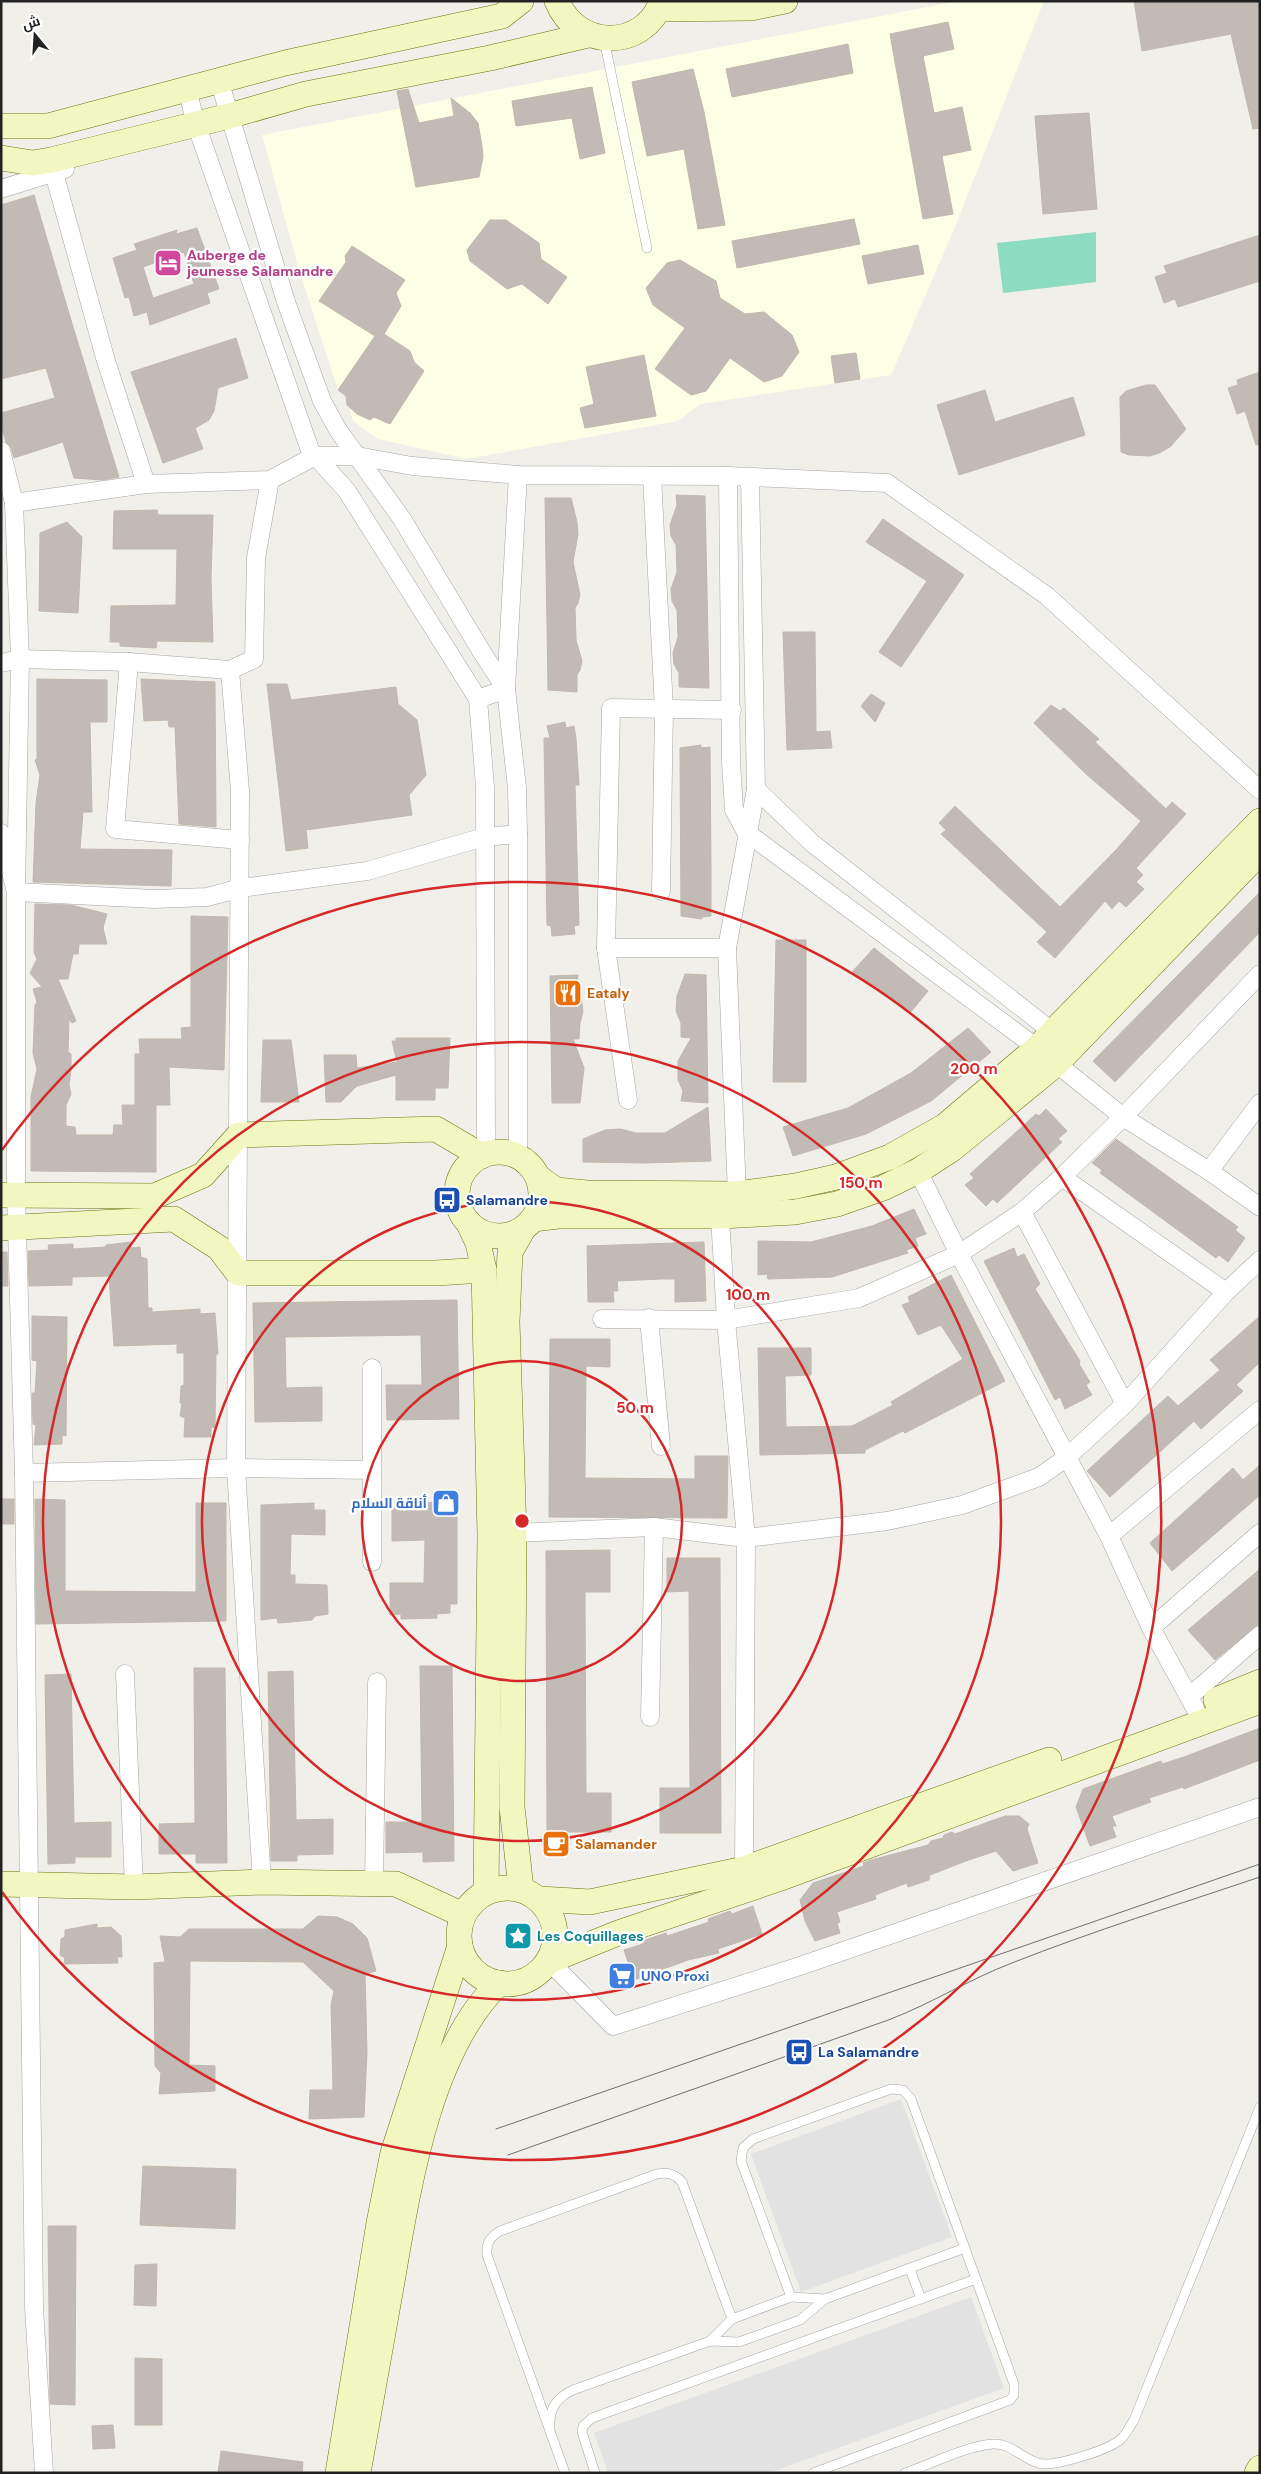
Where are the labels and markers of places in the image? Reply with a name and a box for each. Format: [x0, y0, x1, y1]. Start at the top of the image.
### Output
place label: Auberge de jeunesse Salamandre [186, 246, 333, 280]
hotel icon: Auberge de jeunesse Salamandre [153, 248, 183, 278]
restaurant icon: Eataly [553, 978, 583, 1008]
place label: Eataly [587, 984, 630, 1002]
bus stop icon: Salamandre [432, 1185, 462, 1215]
place label: Salamandre [466, 1191, 548, 1209]
shop icon: أناقة السلام [431, 1488, 461, 1518]
place label: أناقة السلام [351, 1494, 427, 1513]
centre of rings [513, 1512, 531, 1530]
cafe icon: Salamander [541, 1829, 571, 1859]
place label: Salamander [575, 1835, 657, 1853]
place icon: Les Coquillages [503, 1921, 533, 1951]
place label: Les Coquillages [537, 1927, 644, 1945]
supermarket icon: UNO Proxi [607, 1961, 637, 1991]
place label: UNO Proxi [641, 1967, 709, 1985]
bus stop icon: La Salamandre [784, 2037, 814, 2067]
place label: La Salamandre [818, 2043, 919, 2061]

